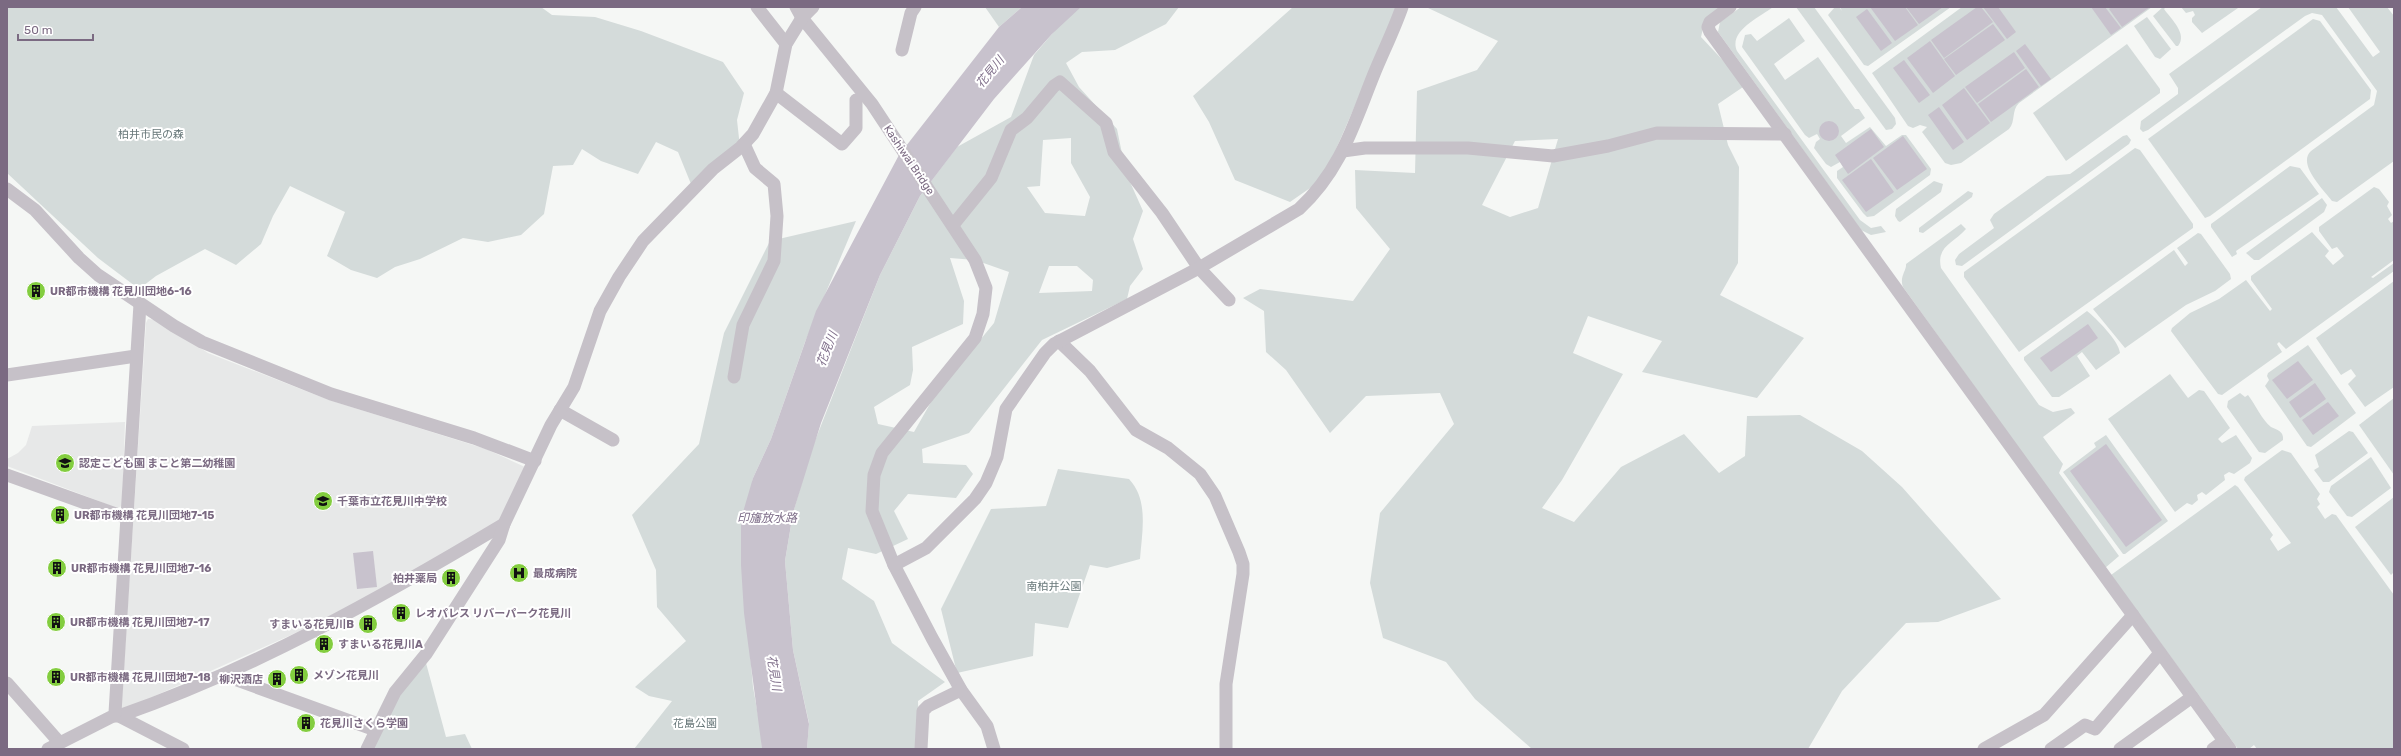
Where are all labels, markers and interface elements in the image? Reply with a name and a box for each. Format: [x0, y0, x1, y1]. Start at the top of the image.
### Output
scale bar [18, 16, 93, 42]
text: 50 m [24, 23, 52, 37]
water label: 花見川 [973, 52, 1008, 90]
street label: Kashiwai Bridge [881, 123, 937, 197]
park label: 柏井市民の森 [118, 128, 184, 141]
building icon: UR都市機構 花見川団地6-16 [25, 280, 47, 302]
place label: UR都市機構 花見川団地6-16 [50, 285, 192, 298]
water label: 花見川 [814, 328, 841, 368]
school or university icon: 認定こども園 まこと第二幼稚園 [54, 452, 76, 474]
place label: 認定こども園 まこと第二幼稚園 [79, 457, 235, 470]
school or university icon: 千葉市立花見川中学校 [312, 490, 334, 512]
place label: 千葉市立花見川中学校 [337, 495, 447, 508]
building icon: UR都市機構 花見川団地7-15 [49, 504, 71, 526]
place label: UR都市機構 花見川団地7-15 [74, 509, 214, 522]
water label: 印旛放水路 [737, 511, 798, 525]
building icon: UR都市機構 花見川団地7-16 [46, 557, 68, 579]
place label: UR都市機構 花見川団地7-16 [71, 562, 212, 575]
hospital icon: 最成病院 [508, 562, 530, 584]
building icon: 柏井薬局 [440, 567, 462, 589]
place label: 最成病院 [533, 567, 577, 580]
place label: 柏井薬局 [393, 572, 437, 585]
park label: 南柏井公園 [1027, 580, 1082, 593]
building icon: レオパレス リバーパーク花見川 [390, 602, 412, 624]
place label: レオパレス リバーパーク花見川 [415, 607, 571, 620]
building icon: UR都市機構 花見川団地7-17 [45, 611, 67, 633]
building icon: すまいる花見川B [357, 613, 379, 635]
place label: UR都市機構 花見川団地7-17 [70, 616, 210, 629]
place label: すまいる花見川B [269, 618, 354, 631]
building icon: すまいる花見川A [313, 633, 335, 655]
place label: すまいる花見川A [338, 638, 423, 651]
water label: 花見川 [764, 654, 784, 694]
building icon: メゾン花見川 [288, 664, 310, 686]
building icon: UR都市機構 花見川団地7-18 [45, 666, 67, 688]
building icon: 柳沢酒店 [266, 668, 288, 690]
place label: メゾン花見川 [313, 669, 379, 682]
place label: UR都市機構 花見川団地7-18 [70, 671, 211, 684]
place label: 柳沢酒店 [219, 673, 263, 686]
building icon: 花見川さくら学園 [295, 712, 317, 734]
place label: 花見川さくら学園 [320, 717, 408, 730]
park label: 花島公園 [673, 717, 717, 730]

